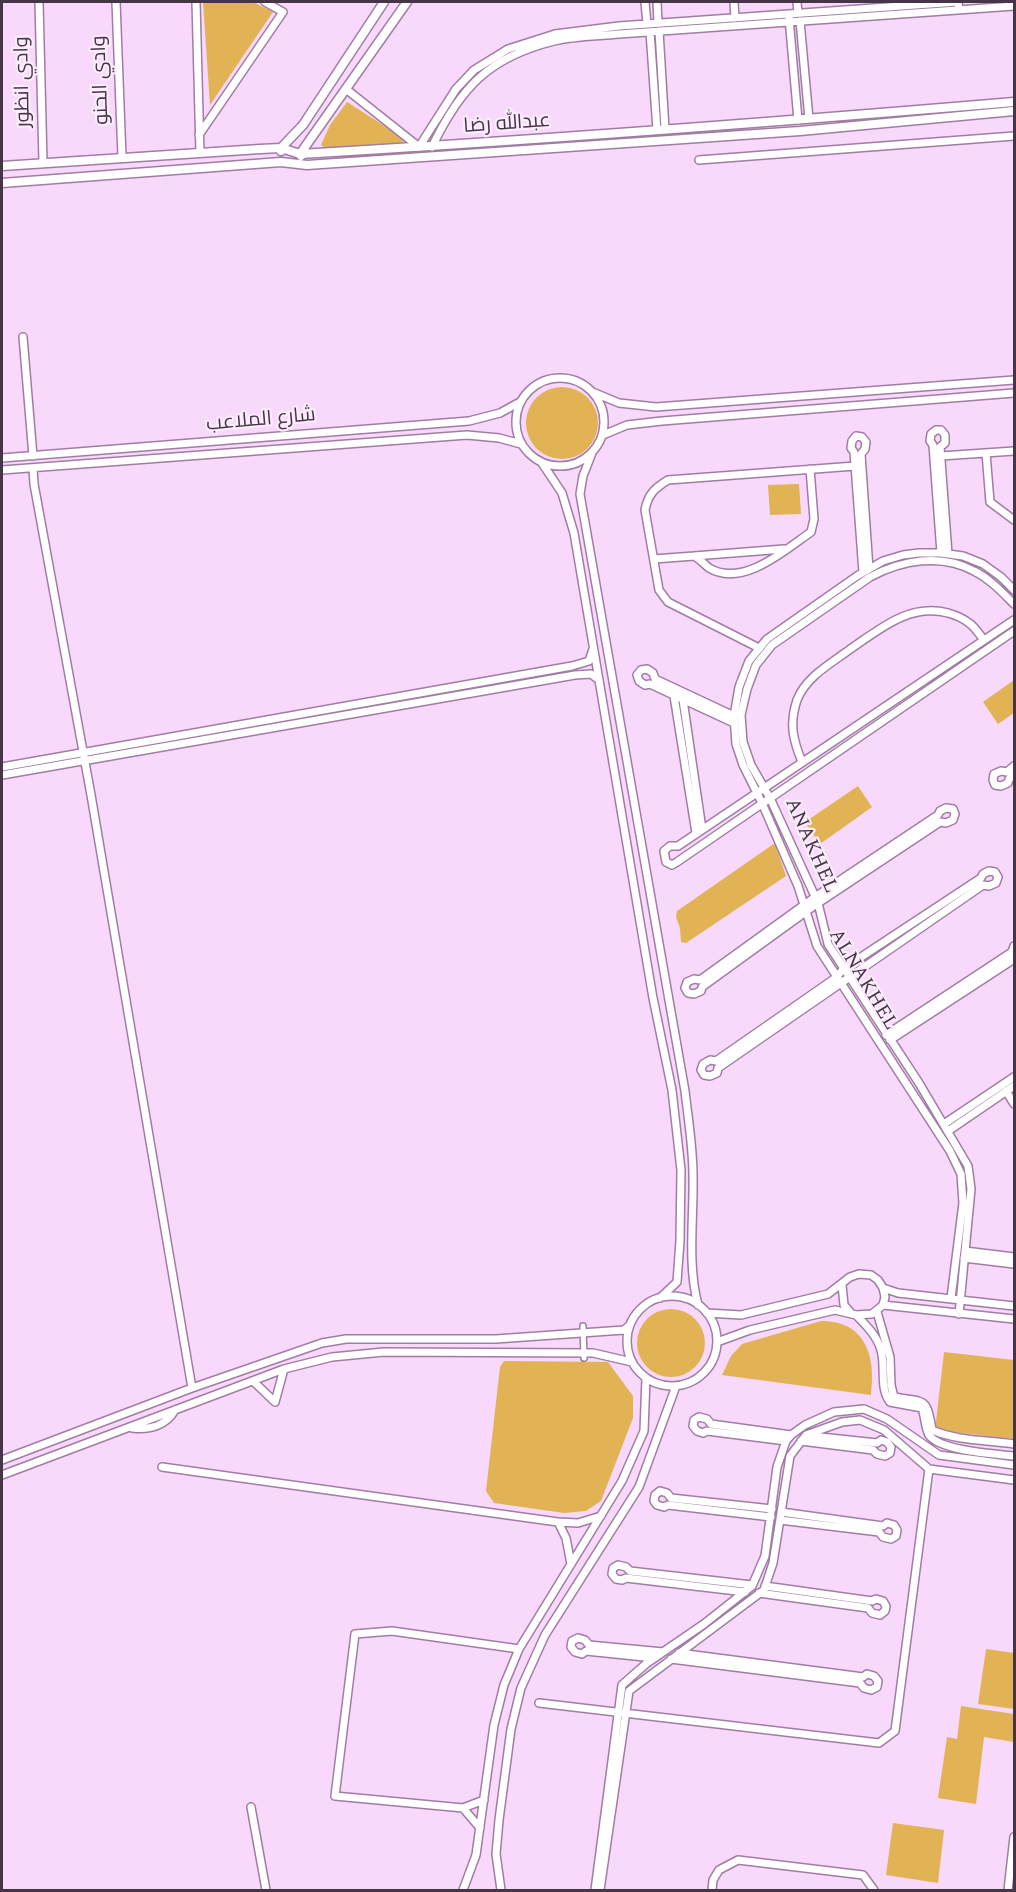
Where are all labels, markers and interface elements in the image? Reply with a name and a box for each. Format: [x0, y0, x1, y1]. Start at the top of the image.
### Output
street label: وادي الحنو [88, 35, 116, 125]
street label: وادي انظور [11, 36, 37, 128]
street label: عبدالله رضا [463, 110, 551, 140]
street label: شارع الملاعب [205, 404, 317, 438]
street label: ANAKHEL [778, 795, 842, 897]
street label: ALNAKHEL [822, 925, 902, 1035]

